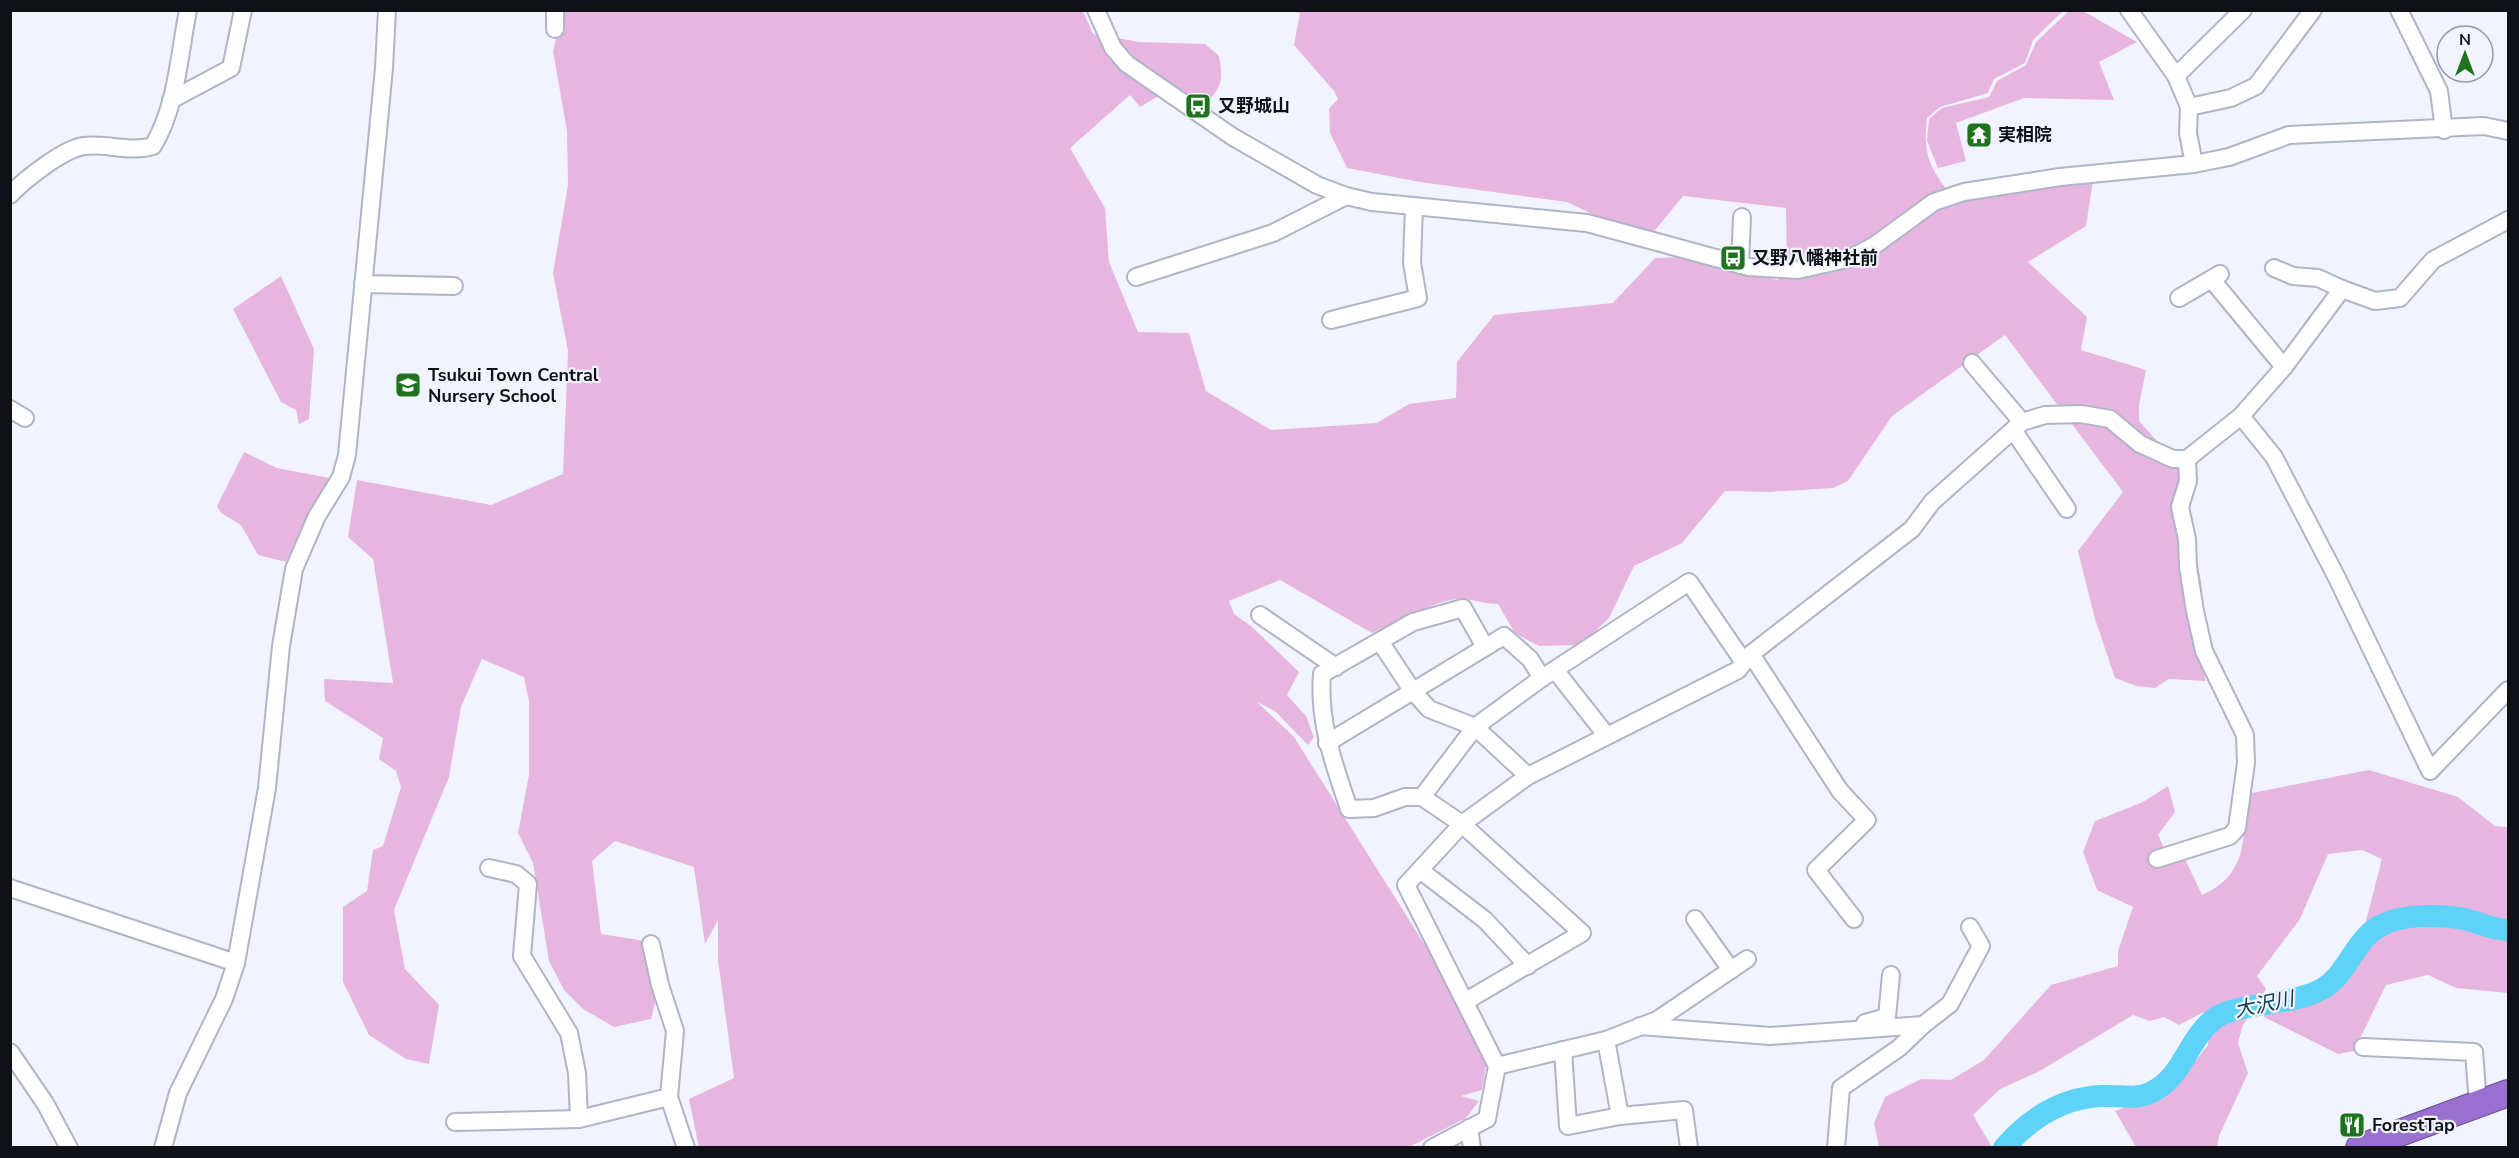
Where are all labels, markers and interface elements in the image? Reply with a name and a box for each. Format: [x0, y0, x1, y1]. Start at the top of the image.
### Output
north arrow [2435, 24, 2495, 84]
text: N [2459, 29, 2471, 51]
bus stop icon: 又野城山 [1183, 91, 1213, 121]
place label: 又野城山 [1218, 94, 1290, 118]
temple icon: 実相院 [1964, 120, 1994, 150]
place label: 実相院 [1998, 123, 2052, 147]
bus stop icon: 又野八幡神社前 [1718, 243, 1748, 273]
place label: 又野八幡神社前 [1752, 246, 1878, 270]
place label: Tsukui Town Central Nursery School [428, 363, 599, 408]
school or university icon: Tsukui Town Central Nursery School [393, 370, 423, 400]
water label: 大沢川 [2232, 985, 2298, 1024]
restaurant icon: ForestTap [2337, 1110, 2367, 1140]
place label: ForestTap [2372, 1113, 2455, 1137]

